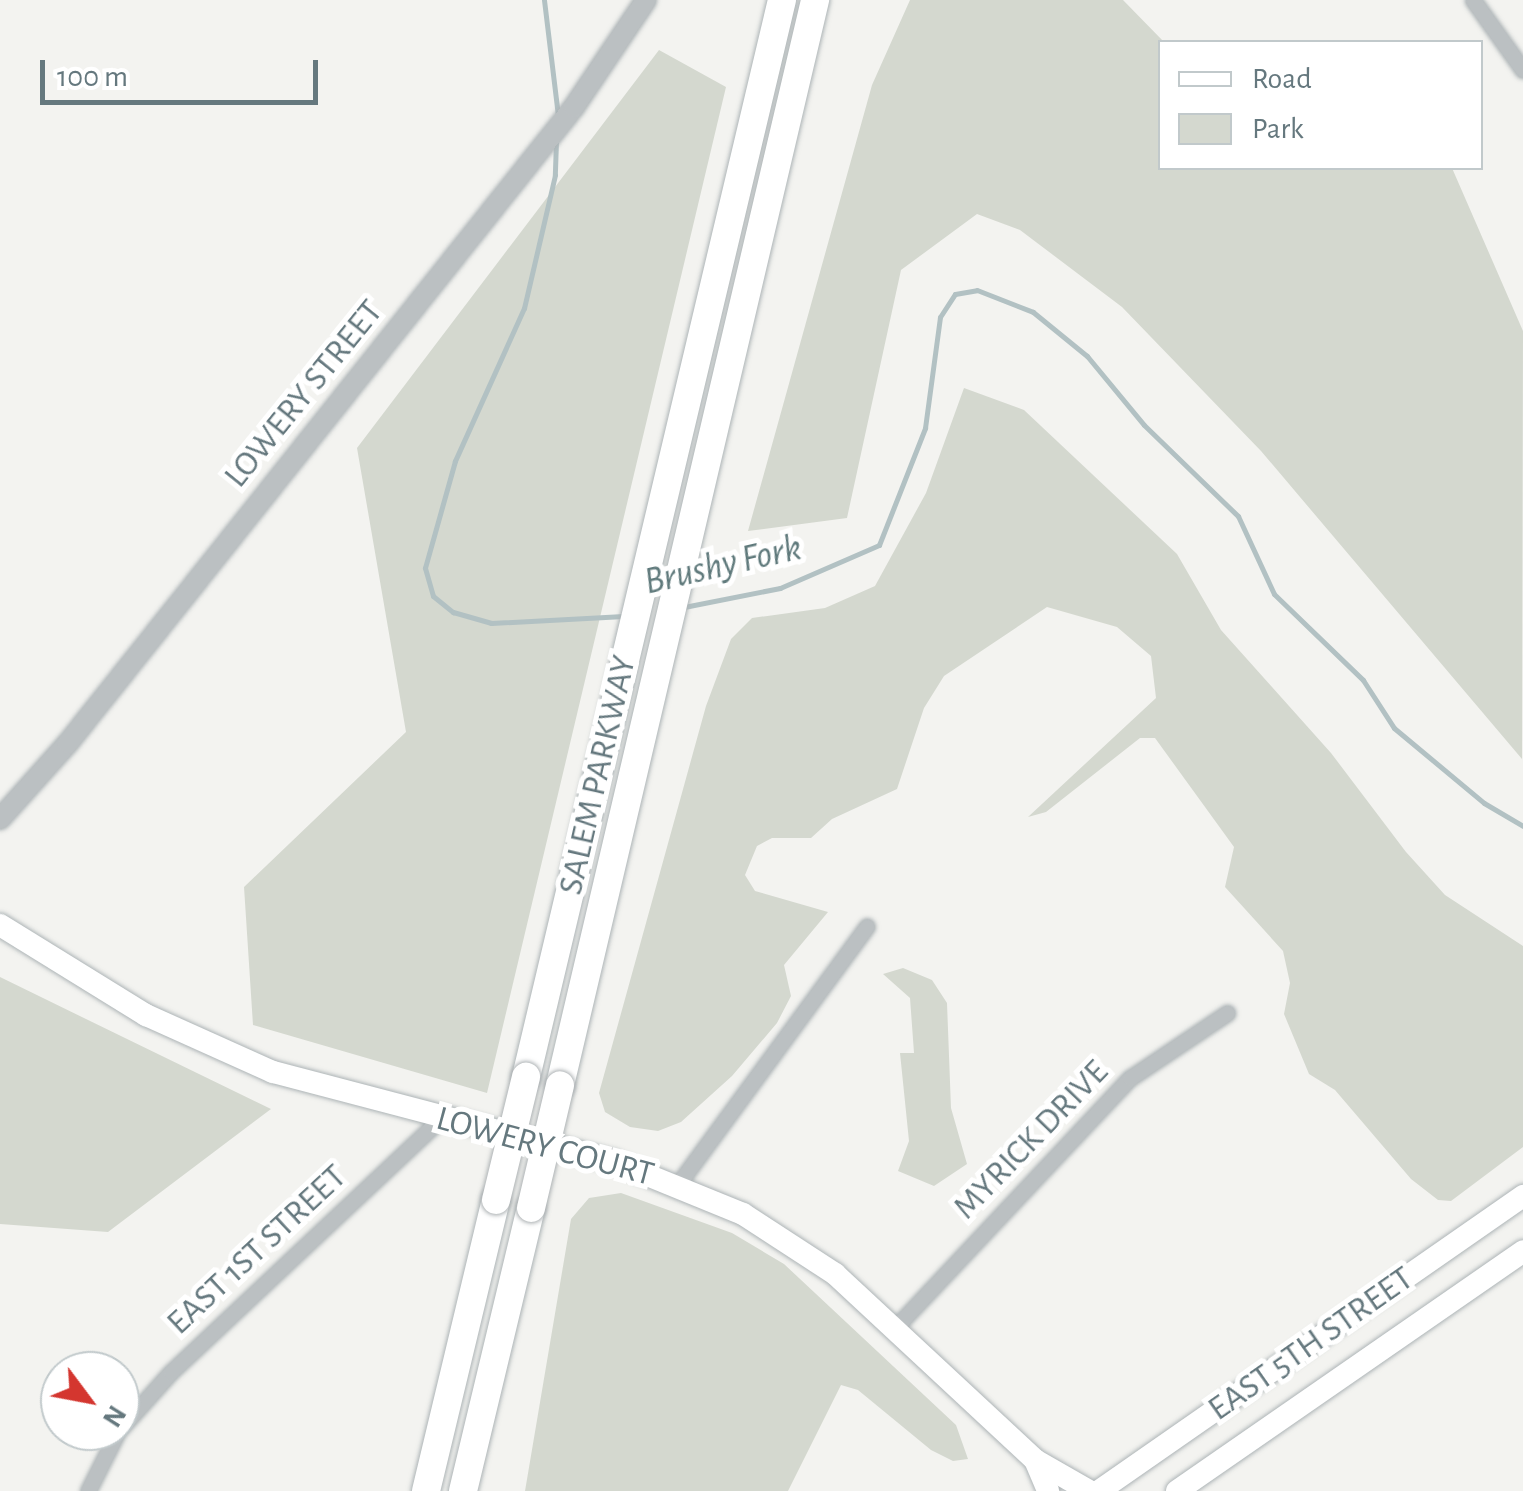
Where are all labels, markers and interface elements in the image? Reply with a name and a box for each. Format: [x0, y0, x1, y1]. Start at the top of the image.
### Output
scale bar [45, 40, 322, 102]
legend [1158, 40, 1483, 170]
text: 100 m [57, 62, 128, 92]
text: Road [1252, 64, 1312, 94]
text: Park [1252, 114, 1304, 144]
street label: LOWERY STREET [216, 292, 392, 496]
water label: Brushy Fork [640, 526, 806, 606]
street label: SALEM PARKWAY [550, 651, 646, 899]
street label: MYRICK DRIVE [945, 1052, 1117, 1228]
street label: LOWERY COURT [432, 1098, 658, 1196]
street label: EAST 1ST STREET [158, 1156, 356, 1344]
street label: EAST 5TH STREET [1200, 1258, 1422, 1430]
north arrow [40, 1351, 140, 1451]
text: N [97, 1400, 131, 1432]

